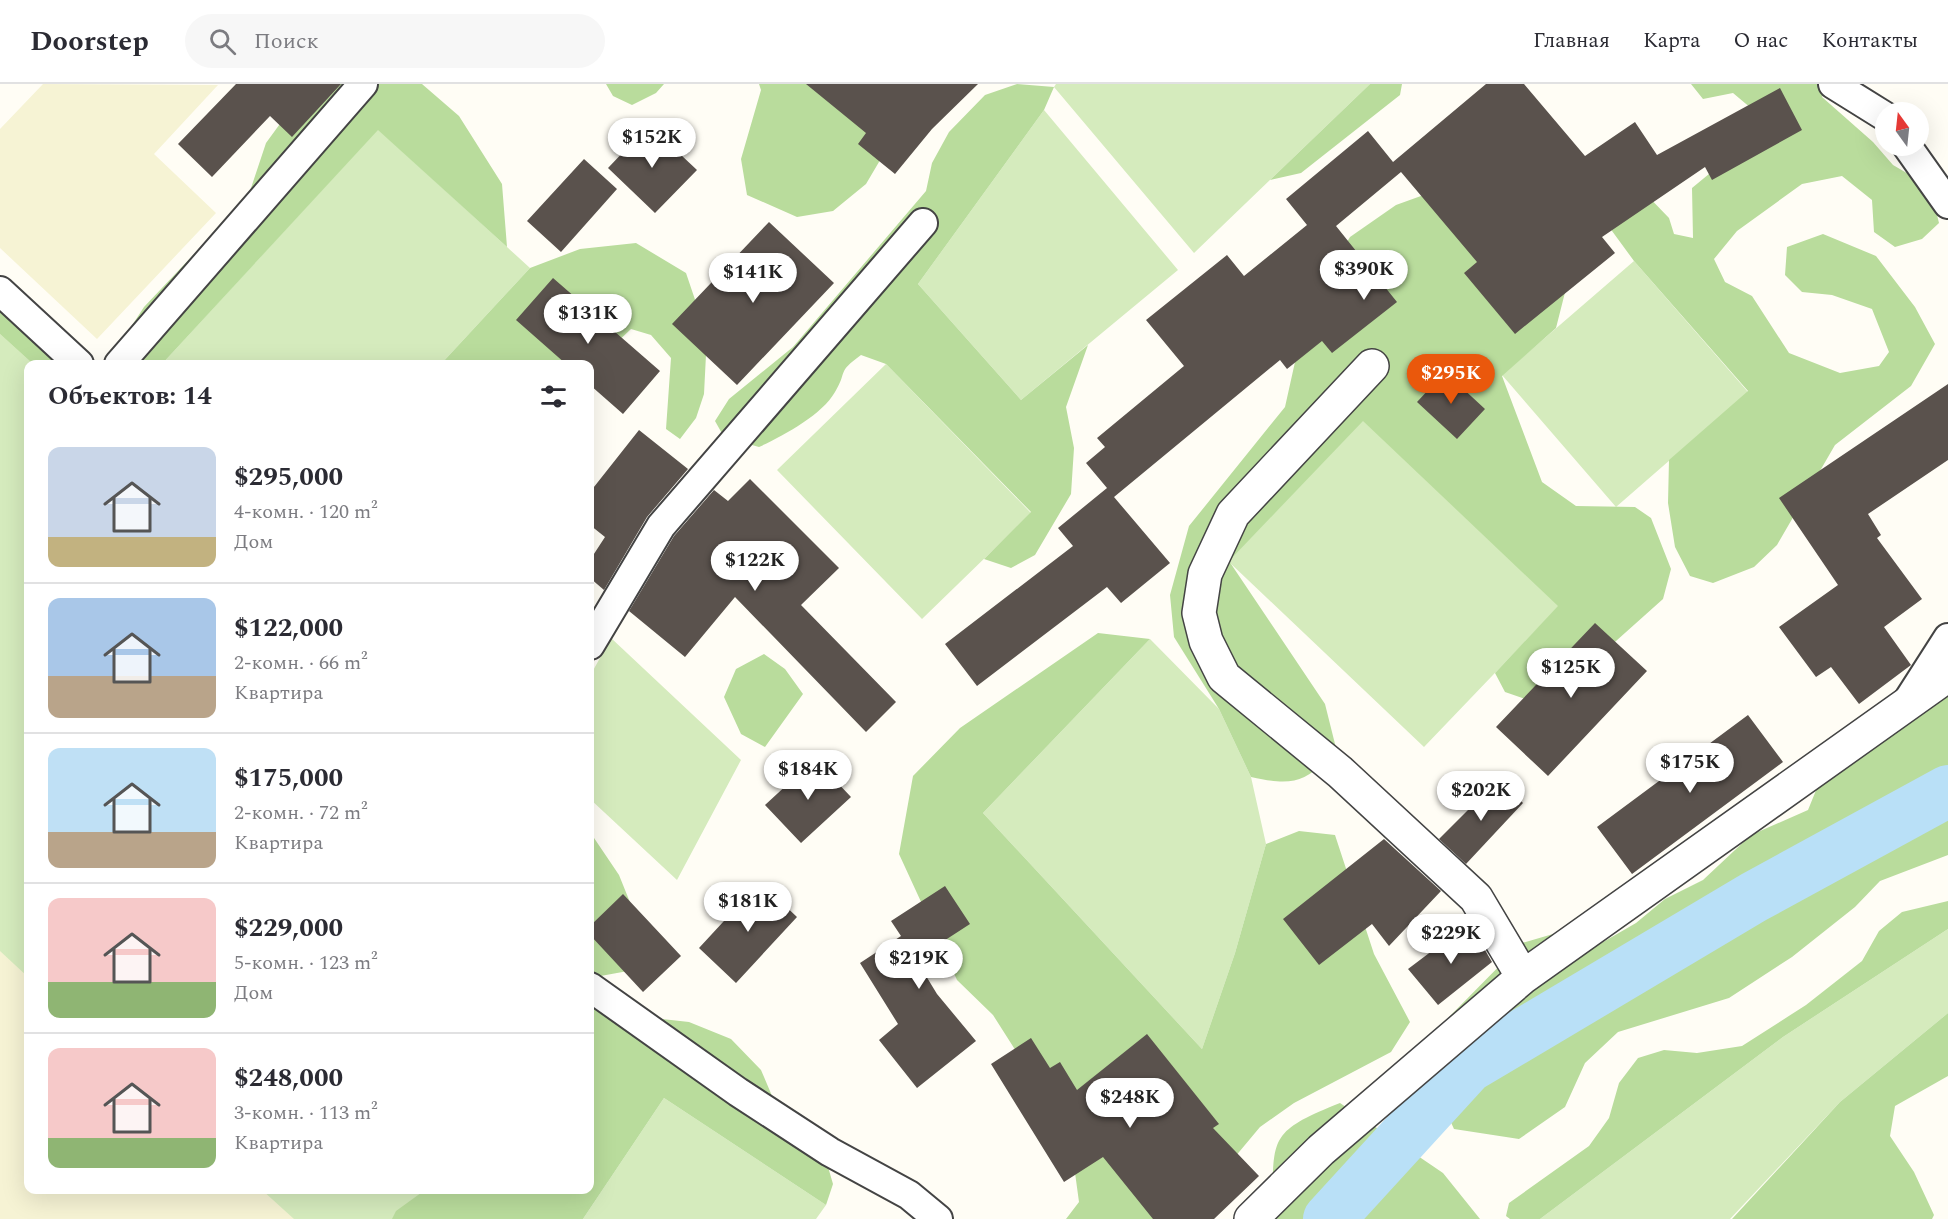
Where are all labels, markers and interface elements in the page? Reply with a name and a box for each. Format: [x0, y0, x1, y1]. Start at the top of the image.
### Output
search box [185, 14, 605, 68]
text: Doorstep [30, 20, 149, 63]
icon: search [206, 25, 239, 58]
text: Поиск [254, 25, 319, 58]
text: Главная [1533, 25, 1610, 57]
text: Карта [1643, 25, 1700, 57]
text: О нас [1733, 25, 1788, 57]
text: Контакты [1821, 25, 1918, 57]
north arrow [1875, 102, 1929, 156]
map controls [1875, 102, 1929, 156]
pin: $152K [610, 118, 694, 169]
text: $152K [622, 122, 682, 152]
pin: $390K [1322, 250, 1406, 301]
pin: $141K [711, 253, 795, 304]
text: $390K [1334, 254, 1394, 284]
text: $141K [723, 257, 783, 287]
pin: $131K [546, 294, 630, 345]
text: $131K [558, 298, 618, 328]
pin: $295K [1409, 354, 1493, 405]
text: $295K [1421, 358, 1481, 388]
text: Объектов: 14 [48, 376, 212, 416]
icon: filters [537, 380, 570, 413]
text: $295,000 [234, 457, 343, 497]
icon: home [96, 471, 168, 543]
text: 4-комн. · 120 m² [234, 497, 378, 527]
text: Дом [234, 527, 273, 557]
pin: $122K [713, 541, 797, 592]
text: $122K [725, 545, 785, 575]
text: $122,000 [234, 608, 343, 648]
icon: home [96, 622, 168, 694]
text: 2-комн. · 66 m² [234, 648, 368, 678]
pin: $125K [1529, 648, 1613, 699]
text: $125K [1541, 652, 1601, 682]
text: Квартира [234, 678, 323, 708]
pin: $175K [1648, 743, 1732, 794]
text: $175K [1660, 747, 1720, 777]
pin: $184K [766, 750, 850, 801]
text: $184K [778, 754, 838, 784]
text: $175,000 [234, 758, 343, 798]
pin: $202K [1439, 771, 1523, 822]
icon: home [96, 772, 168, 844]
text: $202K [1451, 775, 1511, 805]
text: 2-комн. · 72 m² [234, 798, 368, 828]
text: Квартира [234, 828, 323, 858]
pin: $181K [706, 882, 790, 933]
text: $181K [718, 886, 778, 916]
text: $229,000 [234, 908, 343, 948]
pin: $229K [1409, 914, 1493, 965]
text: $229K [1421, 918, 1481, 948]
icon: home [96, 922, 168, 994]
pin: $219K [877, 939, 961, 990]
text: $219K [889, 943, 949, 973]
text: 5-комн. · 123 m² [234, 948, 378, 978]
text: Дом [234, 978, 273, 1008]
text: $248,000 [234, 1058, 343, 1098]
icon: home [96, 1072, 168, 1144]
pin: $248K [1088, 1078, 1172, 1129]
text: $248K [1100, 1082, 1160, 1112]
text: 3-комн. · 113 m² [234, 1098, 378, 1128]
text: Квартира [234, 1128, 323, 1158]

